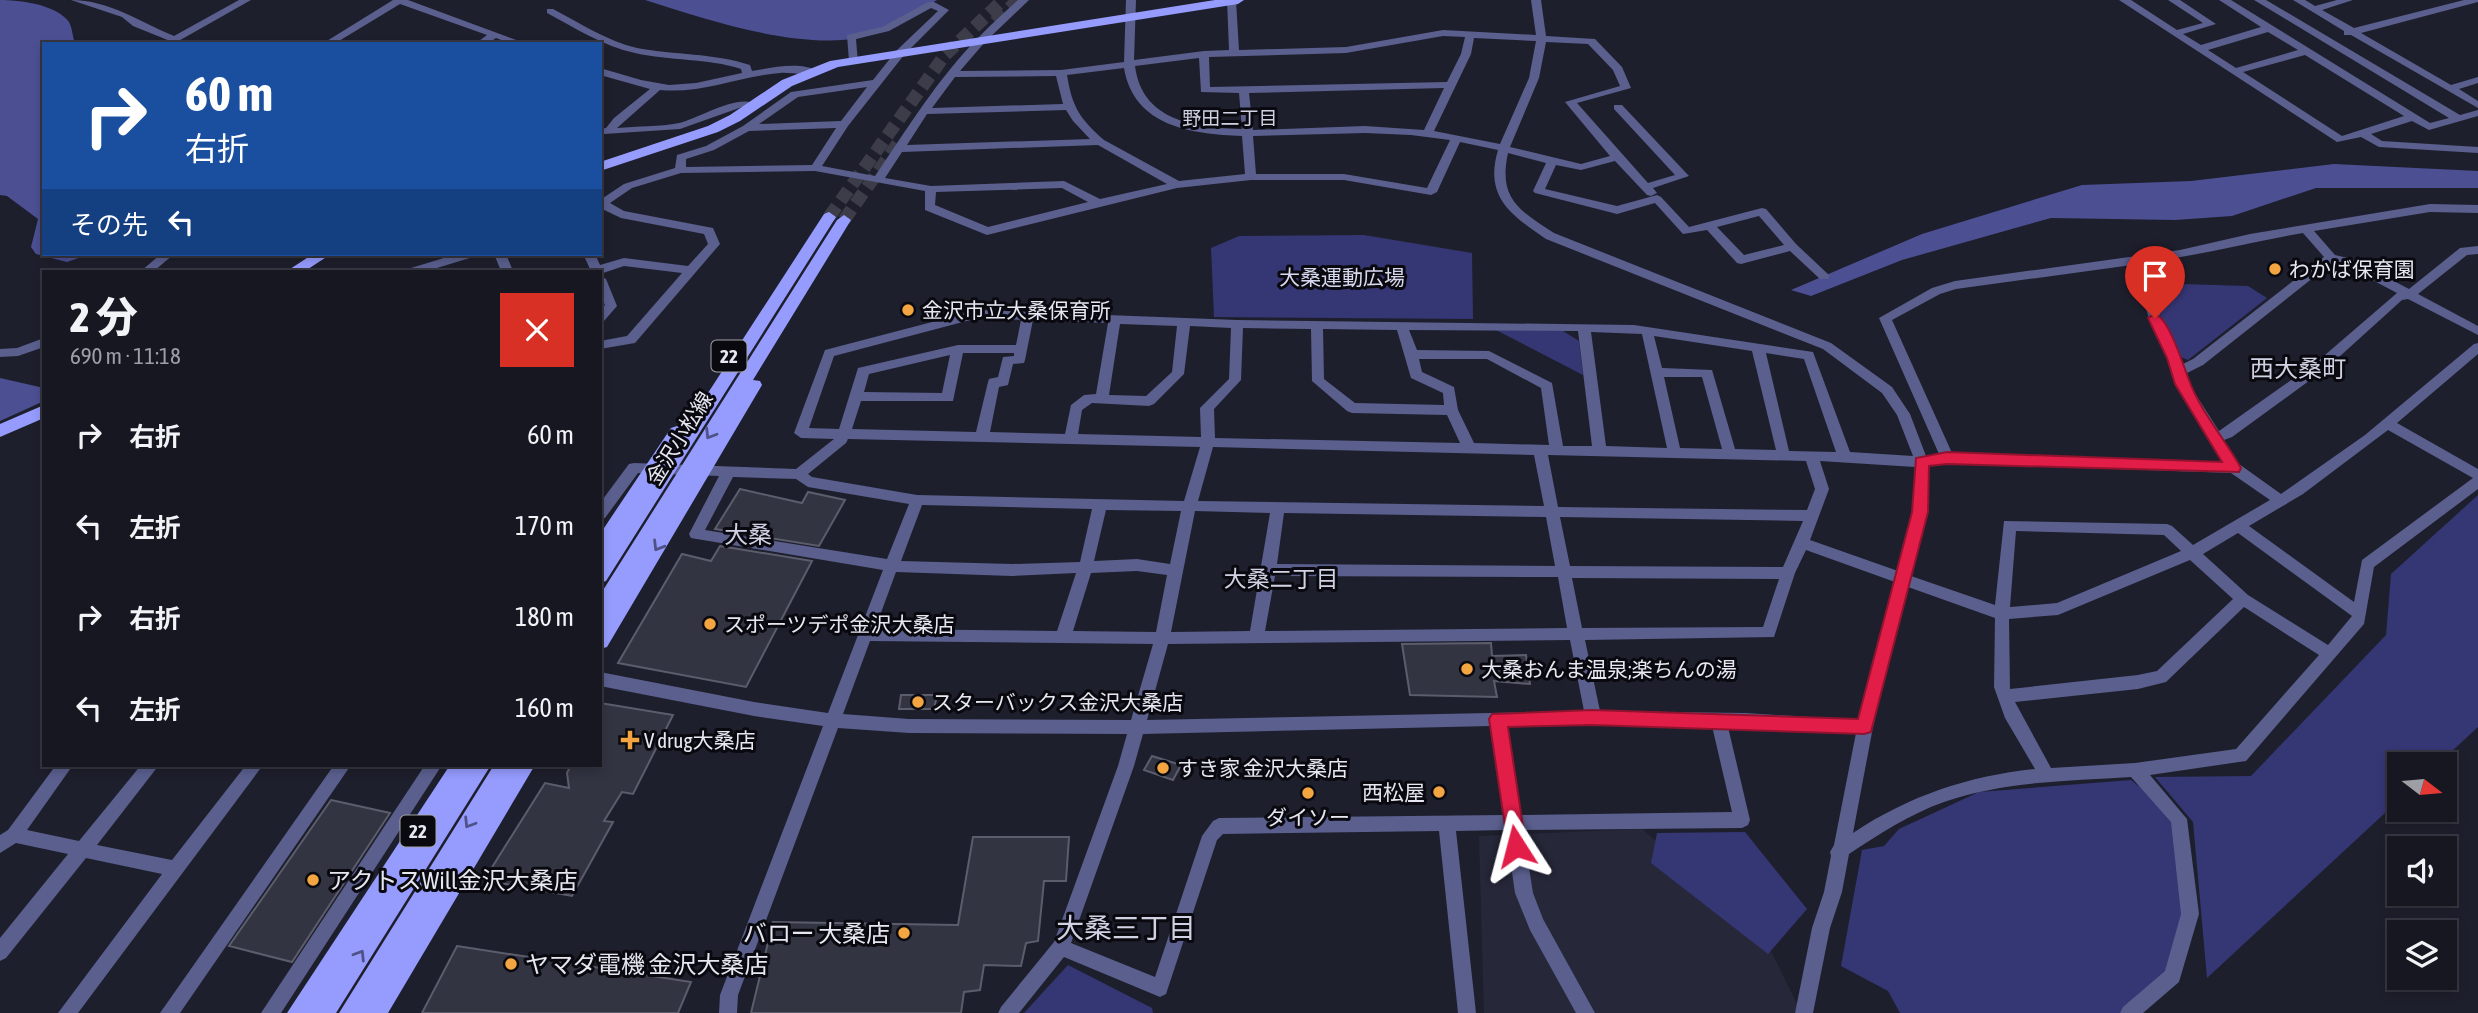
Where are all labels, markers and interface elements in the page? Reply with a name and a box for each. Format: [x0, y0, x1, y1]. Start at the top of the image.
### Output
text: 60 m [185, 65, 273, 121]
icon: right [70, 70, 161, 161]
district label: 野田二丁目 [1182, 107, 1278, 129]
text: 右折 [185, 130, 249, 167]
icon: left [162, 203, 200, 241]
text: その先 [70, 210, 148, 240]
pin [2125, 246, 2185, 318]
icon: arrive [2136, 257, 2174, 295]
place label: わかば保育園 [2289, 257, 2415, 281]
marker: わかば保育園 [2267, 261, 2283, 277]
park label: 大桑運動広場 [1279, 265, 1405, 289]
text: 2 分 [70, 293, 138, 341]
button: close [500, 293, 574, 367]
place label: 金沢市立大桑保育所 [922, 298, 1111, 322]
marker: 金沢市立大桑保育所 [900, 302, 916, 318]
road number: 22 [712, 340, 746, 372]
text: 690 m · 11:18 [70, 343, 181, 369]
district label: 西大桑町 [2250, 355, 2346, 382]
street label: 金沢小松線 [641, 387, 717, 489]
icon: right [70, 416, 108, 454]
text: 60 m [527, 420, 574, 450]
text: 右折 [129, 422, 181, 452]
one-way arrow [706, 427, 719, 440]
icon: left [70, 507, 108, 545]
text: 170 m [515, 511, 574, 541]
text: 左折 [129, 513, 181, 543]
district label: 大桑 [724, 521, 772, 548]
one-way arrow [653, 539, 666, 552]
district label: 大桑二丁目 [1224, 566, 1339, 592]
icon: right [70, 598, 108, 636]
text: 180 m [515, 602, 574, 632]
text: 右折 [129, 604, 181, 634]
place label: スポーツデポ金沢大桑店 [724, 612, 955, 636]
marker: スポーツデポ金沢大桑店 [702, 616, 718, 632]
place label: 大桑おんま温泉;楽ちんの湯 [1481, 657, 1737, 681]
marker: 大桑おんま温泉;楽ちんの湯 [1459, 661, 1475, 677]
icon: left [70, 689, 108, 727]
place label: スターバックス金沢大桑店 [932, 690, 1183, 714]
text: 160 m [515, 693, 574, 723]
marker: スターバックス金沢大桑店 [910, 694, 926, 710]
text: 左折 [129, 695, 181, 725]
place label: V drug大桑店 [644, 728, 756, 752]
marker: V drug大桑店 [622, 732, 638, 748]
north arrow [2387, 752, 2457, 822]
map controls [2387, 752, 2457, 990]
place label: すき家 金沢大桑店 [1177, 756, 1348, 780]
marker: すき家 金沢大桑店 [1155, 760, 1171, 776]
place label: 西松屋 [1362, 780, 1425, 804]
marker: 西松屋 [1431, 784, 1447, 800]
marker: ダイソー [1300, 785, 1316, 801]
place label: ダイソー [1266, 805, 1350, 829]
position arrow [1479, 809, 1553, 883]
one-way arrow [464, 815, 477, 828]
road number: 22 [400, 816, 436, 846]
button: sound [2387, 836, 2457, 906]
place label: アクトスWill金沢大桑店 [327, 867, 577, 894]
marker: アクトスWill金沢大桑店 [305, 872, 321, 888]
district label: 大桑三丁目 [1056, 912, 1196, 944]
place label: バロー 大桑店 [743, 920, 890, 947]
button: layers [2387, 920, 2457, 990]
marker: バロー 大桑店 [896, 925, 912, 941]
one-way arrow [351, 950, 364, 963]
place label: ヤマダ電機 金沢大桑店 [525, 951, 768, 978]
marker: ヤマダ電機 金沢大桑店 [503, 956, 519, 972]

